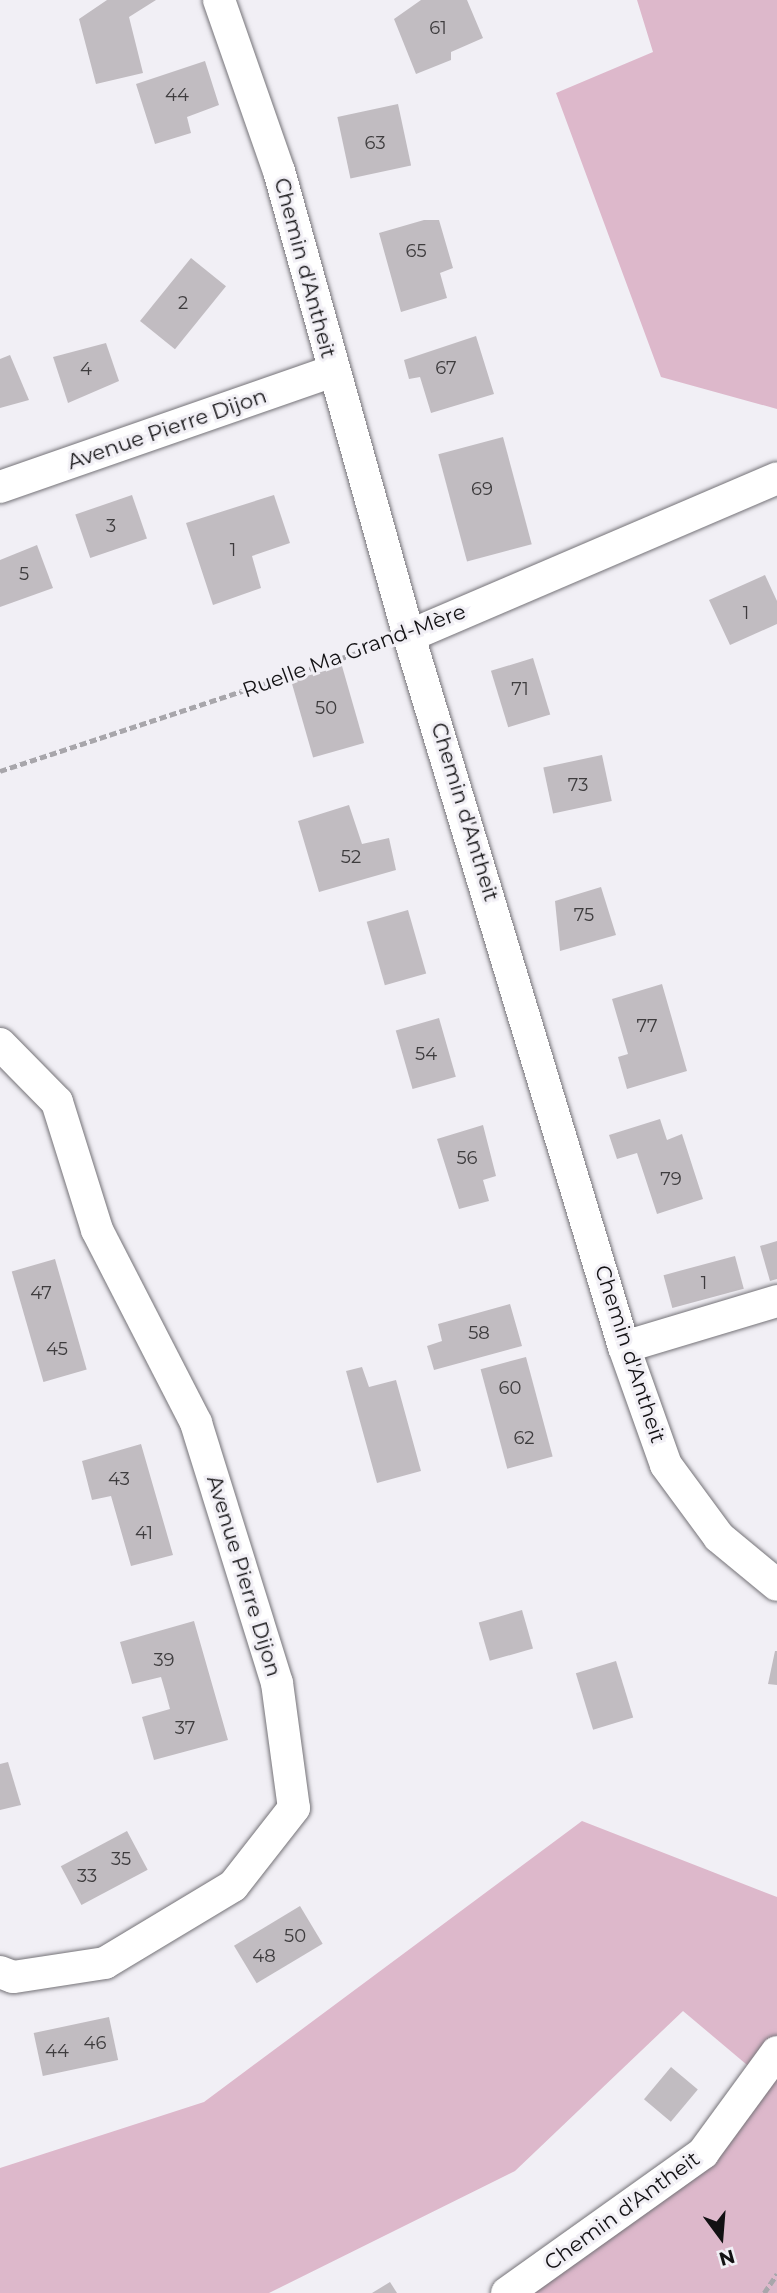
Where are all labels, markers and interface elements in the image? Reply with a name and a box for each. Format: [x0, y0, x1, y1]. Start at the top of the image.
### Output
house number: 61 [429, 17, 447, 39]
house number: 44 [165, 84, 189, 106]
house number: 63 [364, 132, 386, 154]
street label: Chemin d'Antheit [269, 175, 341, 361]
house number: 65 [405, 240, 427, 262]
house number: 2 [178, 292, 188, 314]
house number: 67 [435, 357, 457, 379]
house number: 4 [80, 358, 92, 380]
street label: Avenue Pierre Dijon [64, 383, 270, 475]
house number: 69 [471, 478, 493, 500]
house number: 3 [106, 515, 116, 537]
house number: 1 [230, 539, 236, 561]
house number: 5 [19, 563, 29, 585]
street label: Ruelle Ma Grand-Mère [239, 599, 469, 703]
house number: 1 [743, 602, 749, 624]
house number: 71 [511, 678, 529, 700]
house number: 50 [315, 697, 337, 719]
street label: Chemin d'Antheit [426, 720, 504, 904]
house number: 73 [568, 774, 588, 796]
house number: 52 [341, 846, 361, 868]
house number: 75 [574, 904, 594, 926]
house number: 77 [636, 1015, 658, 1037]
house number: 54 [415, 1043, 437, 1065]
house number: 56 [456, 1147, 478, 1169]
house number: 79 [660, 1168, 682, 1190]
street label: Chemin d'Antheit [589, 1262, 671, 1446]
house number: 1 [701, 1272, 707, 1294]
house number: 47 [30, 1282, 52, 1304]
house number: 58 [468, 1322, 490, 1344]
house number: 45 [46, 1338, 68, 1360]
house number: 60 [499, 1377, 521, 1399]
house number: 62 [513, 1427, 535, 1449]
house number: 43 [108, 1468, 130, 1490]
street label: Avenue Pierre Dijon [201, 1472, 287, 1680]
house number: 41 [135, 1522, 153, 1544]
house number: 39 [153, 1649, 175, 1671]
house number: 37 [175, 1717, 195, 1739]
house number: 35 [111, 1848, 131, 1870]
house number: 33 [77, 1865, 97, 1887]
house number: 50 [284, 1925, 306, 1947]
house number: 48 [252, 1945, 276, 1967]
house number: 46 [84, 2032, 106, 2054]
house number: 44 [45, 2040, 69, 2062]
street label: Chemin d'Antheit [540, 2146, 704, 2276]
north arrow [686, 2202, 756, 2272]
text: N [716, 2244, 737, 2271]

